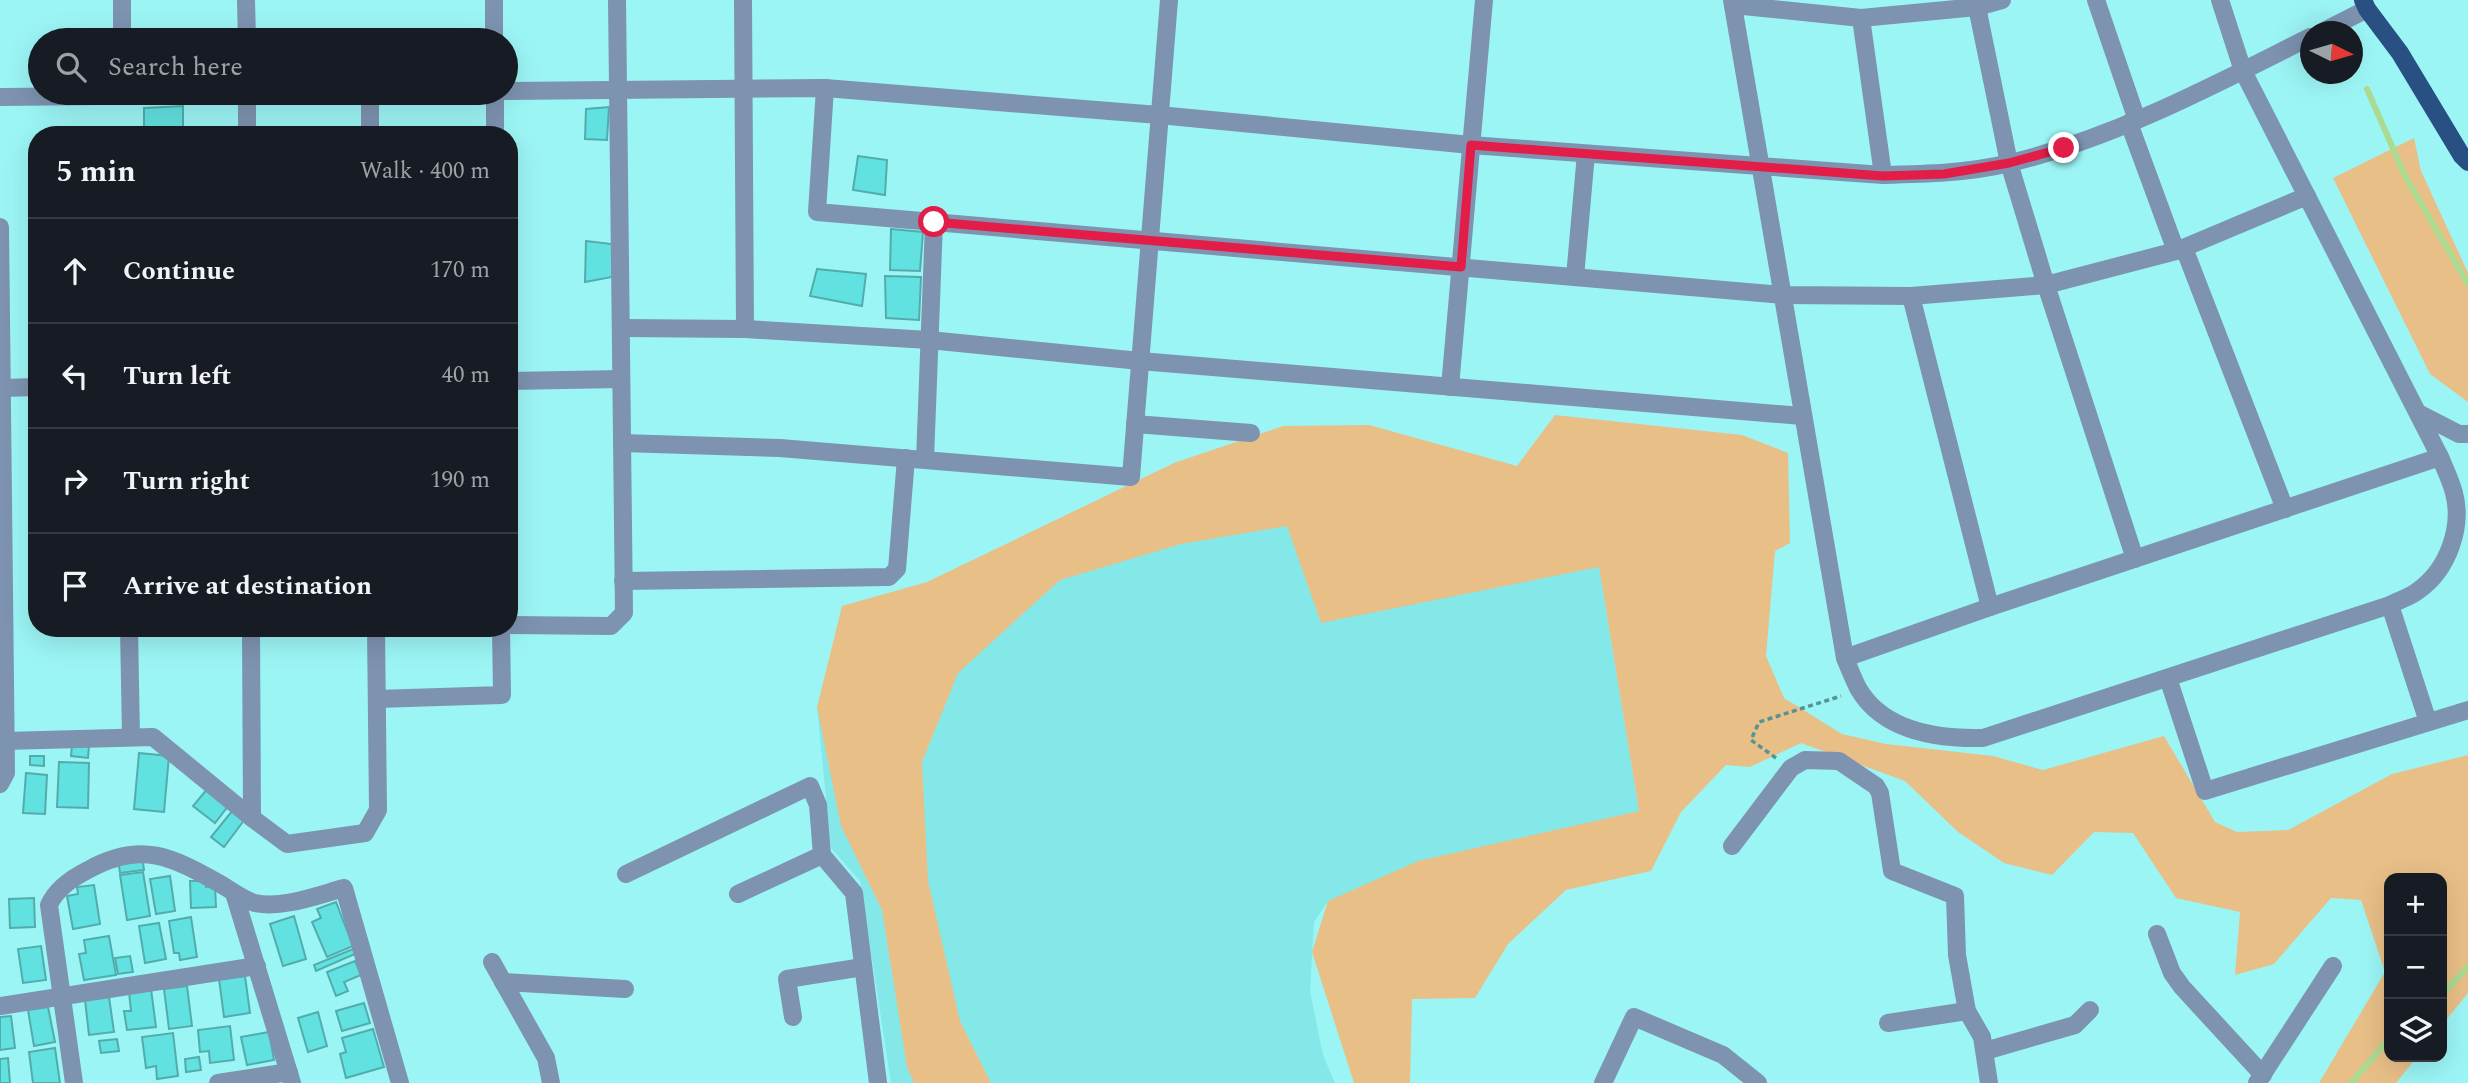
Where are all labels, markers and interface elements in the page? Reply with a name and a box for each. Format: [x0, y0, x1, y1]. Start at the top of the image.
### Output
north arrow [2300, 21, 2363, 84]
search box [28, 28, 518, 105]
text: Search here [108, 47, 243, 87]
icon: search [52, 48, 90, 86]
route end [2048, 132, 2079, 163]
text: 5 min [56, 149, 136, 195]
text: Walk · 400 m [360, 154, 490, 189]
route start [918, 206, 949, 237]
text: Continue [123, 251, 235, 291]
icon: ahead [56, 252, 94, 290]
text: 170 m [430, 253, 490, 288]
text: Turn left [123, 356, 231, 396]
icon: left [56, 357, 94, 395]
text: 40 m [441, 358, 490, 393]
text: Turn right [123, 461, 250, 501]
icon: right [56, 462, 94, 500]
text: 190 m [430, 463, 490, 498]
text: Arrive at destination [123, 566, 372, 606]
icon: arrive [56, 567, 94, 605]
map controls [2384, 873, 2447, 1062]
button: + [2384, 873, 2447, 936]
button: − [2384, 936, 2447, 999]
button: layers [2384, 999, 2447, 1062]

